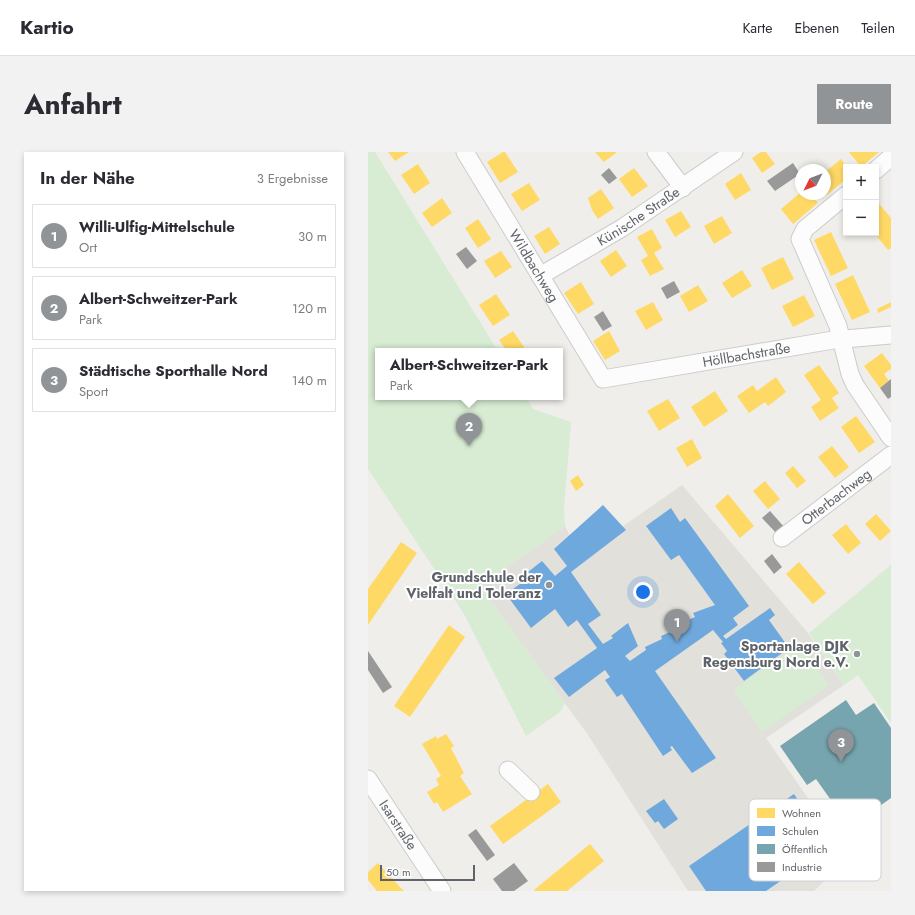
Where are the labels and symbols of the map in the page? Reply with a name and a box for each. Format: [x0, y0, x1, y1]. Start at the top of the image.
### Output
north arrow [795, 164, 831, 200]
street label: Künische Straße [593, 182, 684, 251]
street label: Wildbachweg [504, 225, 564, 306]
street label: Höllbachstraße [701, 337, 792, 372]
pin: 2 [456, 413, 482, 446]
street label: Otterbachweg [797, 464, 875, 530]
place label: Grundschule der Vielfalt und Toleranz [405, 567, 542, 603]
marker: Grundschule der Vielfalt und Toleranz [544, 580, 554, 590]
your location [633, 582, 653, 602]
pin: 1 [664, 609, 690, 642]
place label: Sportanlage DJK Regensburg Nord e.V. [703, 636, 849, 672]
marker: Sportanlage DJK Regensburg Nord e.V. [852, 649, 862, 659]
pin: 3 [828, 729, 854, 762]
street label: Isarstraße [374, 796, 422, 854]
legend [749, 799, 881, 881]
text: Wohnen [782, 805, 821, 821]
text: Schulen [782, 823, 819, 839]
text: Öffentlich [782, 841, 828, 857]
text: Industrie [782, 859, 822, 875]
scale bar [380, 863, 475, 882]

